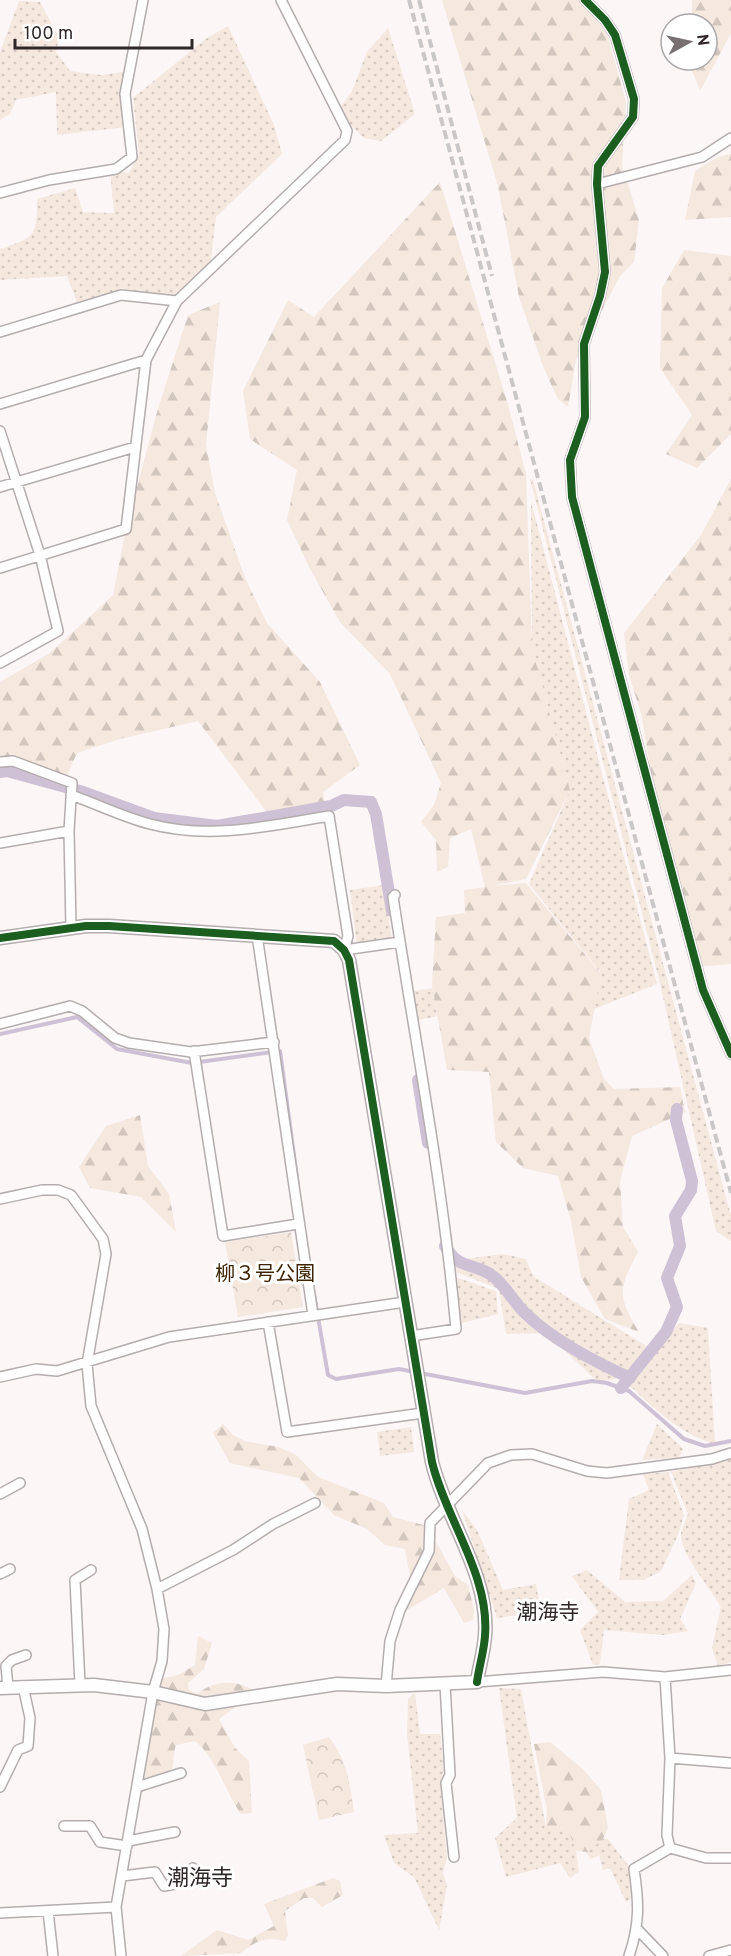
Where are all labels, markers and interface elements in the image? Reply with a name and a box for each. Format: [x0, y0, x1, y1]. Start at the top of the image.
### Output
scale bar [15, 12, 192, 50]
north arrow [659, 12, 719, 72]
text: 100 m [24, 23, 73, 46]
text: N [691, 33, 713, 47]
park label: 柳３号公園 [215, 1262, 315, 1288]
district label: 潮海寺 [517, 1600, 580, 1627]
district label: 潮海寺 [167, 1866, 233, 1893]

